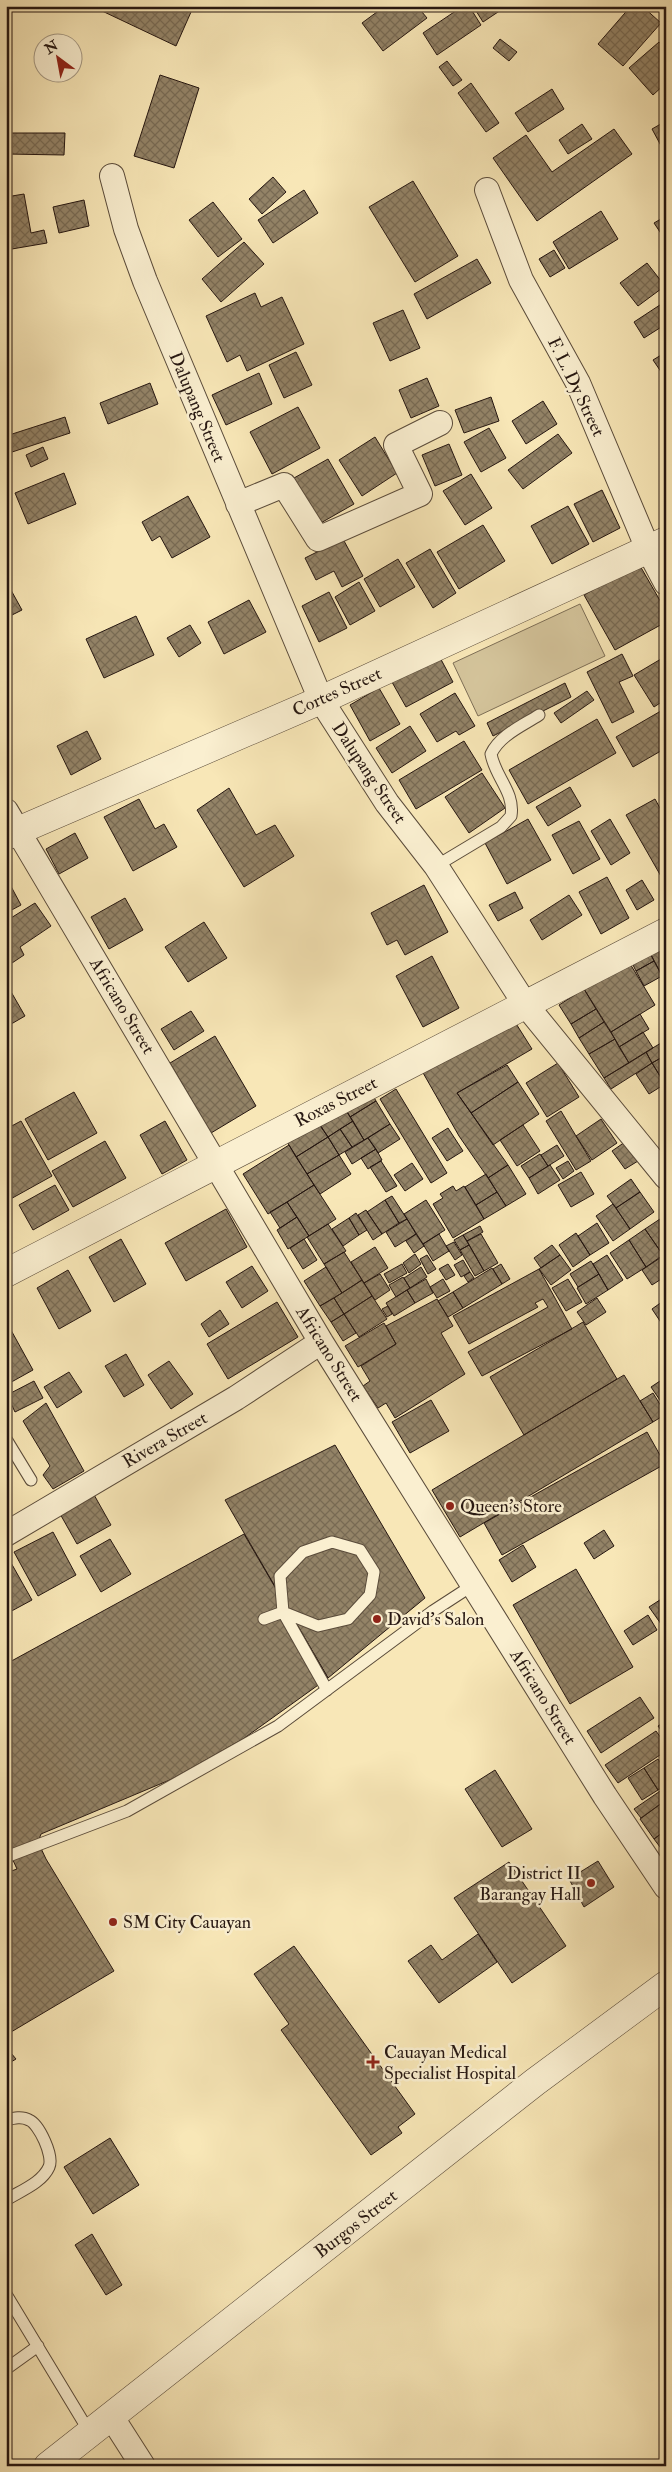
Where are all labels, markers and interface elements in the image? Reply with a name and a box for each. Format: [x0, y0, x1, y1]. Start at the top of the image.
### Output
north arrow [32, 32, 82, 82]
text: N [41, 37, 62, 58]
street label: F. L. Dy Street [542, 334, 610, 441]
street label: Dalupang Street [163, 348, 231, 466]
street label: Cortes Street [289, 662, 385, 722]
street label: Dalupang Street [327, 718, 412, 828]
street label: Africano Street [84, 953, 160, 1059]
street label: Roxas Street [291, 1071, 381, 1133]
street label: Africano Street [290, 1301, 368, 1406]
street label: Rivera Street [119, 1406, 212, 1473]
place label: Queen's Store [460, 1495, 562, 1518]
marker: Queen's Store [444, 1500, 456, 1512]
place label: David's Salon [387, 1608, 484, 1631]
marker: David's Salon [371, 1613, 383, 1625]
street label: Africano Street [504, 1644, 582, 1749]
place label: District II Barangay Hall [479, 1862, 581, 1906]
marker: District II Barangay Hall [585, 1877, 597, 1889]
place label: SM City Cauayan [123, 1911, 251, 1934]
marker: SM City Cauayan [107, 1916, 119, 1928]
place label: Cauayan Medical Specialist Hospital [384, 2041, 517, 2085]
marker: Cauayan Medical Specialist Hospital [366, 2055, 380, 2069]
street label: Burgos Street [310, 2184, 402, 2263]

